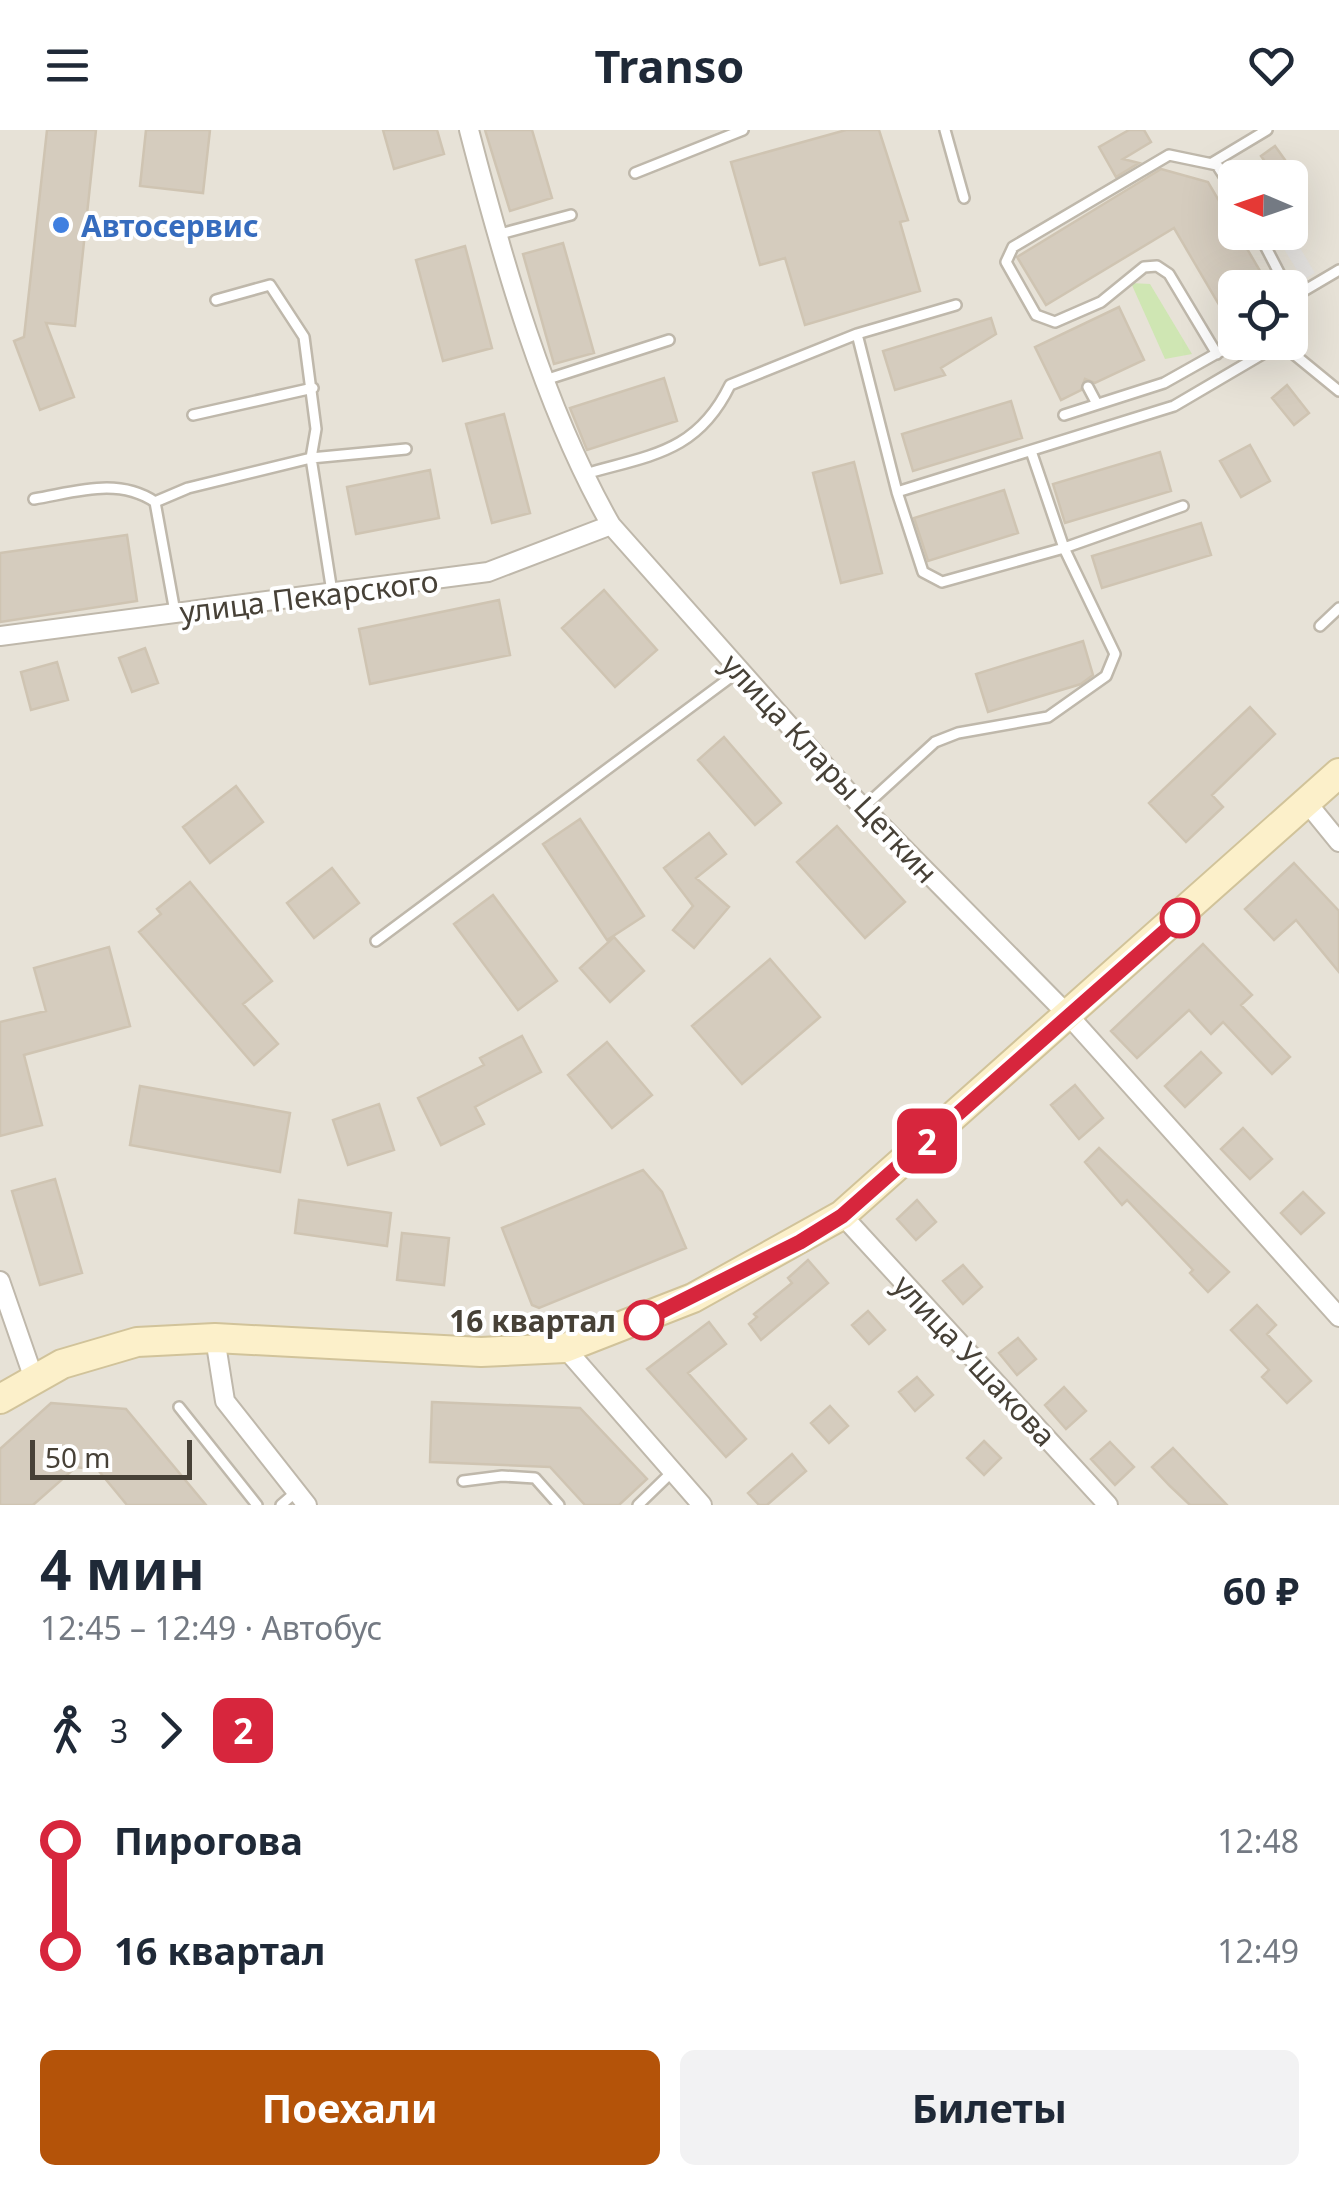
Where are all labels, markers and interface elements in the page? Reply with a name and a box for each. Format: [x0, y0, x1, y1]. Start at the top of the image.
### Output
text: Transo [595, 35, 744, 96]
icon: menu [40, 38, 95, 93]
icon: heart [1244, 38, 1299, 93]
north arrow [1218, 160, 1308, 250]
map controls [1218, 160, 1308, 360]
place label: Автосервис [81, 205, 259, 246]
marker: Автосервис [50, 214, 72, 236]
button: locate [1218, 270, 1308, 360]
street label: улица Пекарского [177, 560, 441, 632]
street label: улица Клары Цеткин [713, 644, 947, 892]
unlabelled marker [1161, 899, 1199, 937]
line badge: 2 [894, 1108, 960, 1174]
text: 2 [917, 1118, 937, 1165]
street label: улица Ушакова [885, 1265, 1065, 1455]
place label: 16 квартал [449, 1300, 616, 1341]
marker: 16 квартал [625, 1301, 663, 1339]
scale bar [30, 1435, 192, 1480]
text: 50 m [45, 1438, 111, 1476]
text: 4 мин [40, 1531, 205, 1606]
text: 60 ₽ [1223, 1564, 1299, 1616]
text: 12:45 – 12:49 · Автобус [40, 1606, 382, 1649]
icon: walk [40, 1703, 95, 1758]
icon: forward [143, 1703, 198, 1758]
text: 2 [233, 1707, 253, 1754]
text: 3 [110, 1709, 128, 1752]
text: Пирогова [114, 1814, 303, 1866]
text: 12:48 [1217, 1819, 1299, 1862]
text: 16 квартал [114, 1924, 325, 1976]
text: 12:49 [1217, 1929, 1299, 1972]
button: Поехали [40, 2050, 660, 2165]
button: Билеты [680, 2050, 1299, 2165]

